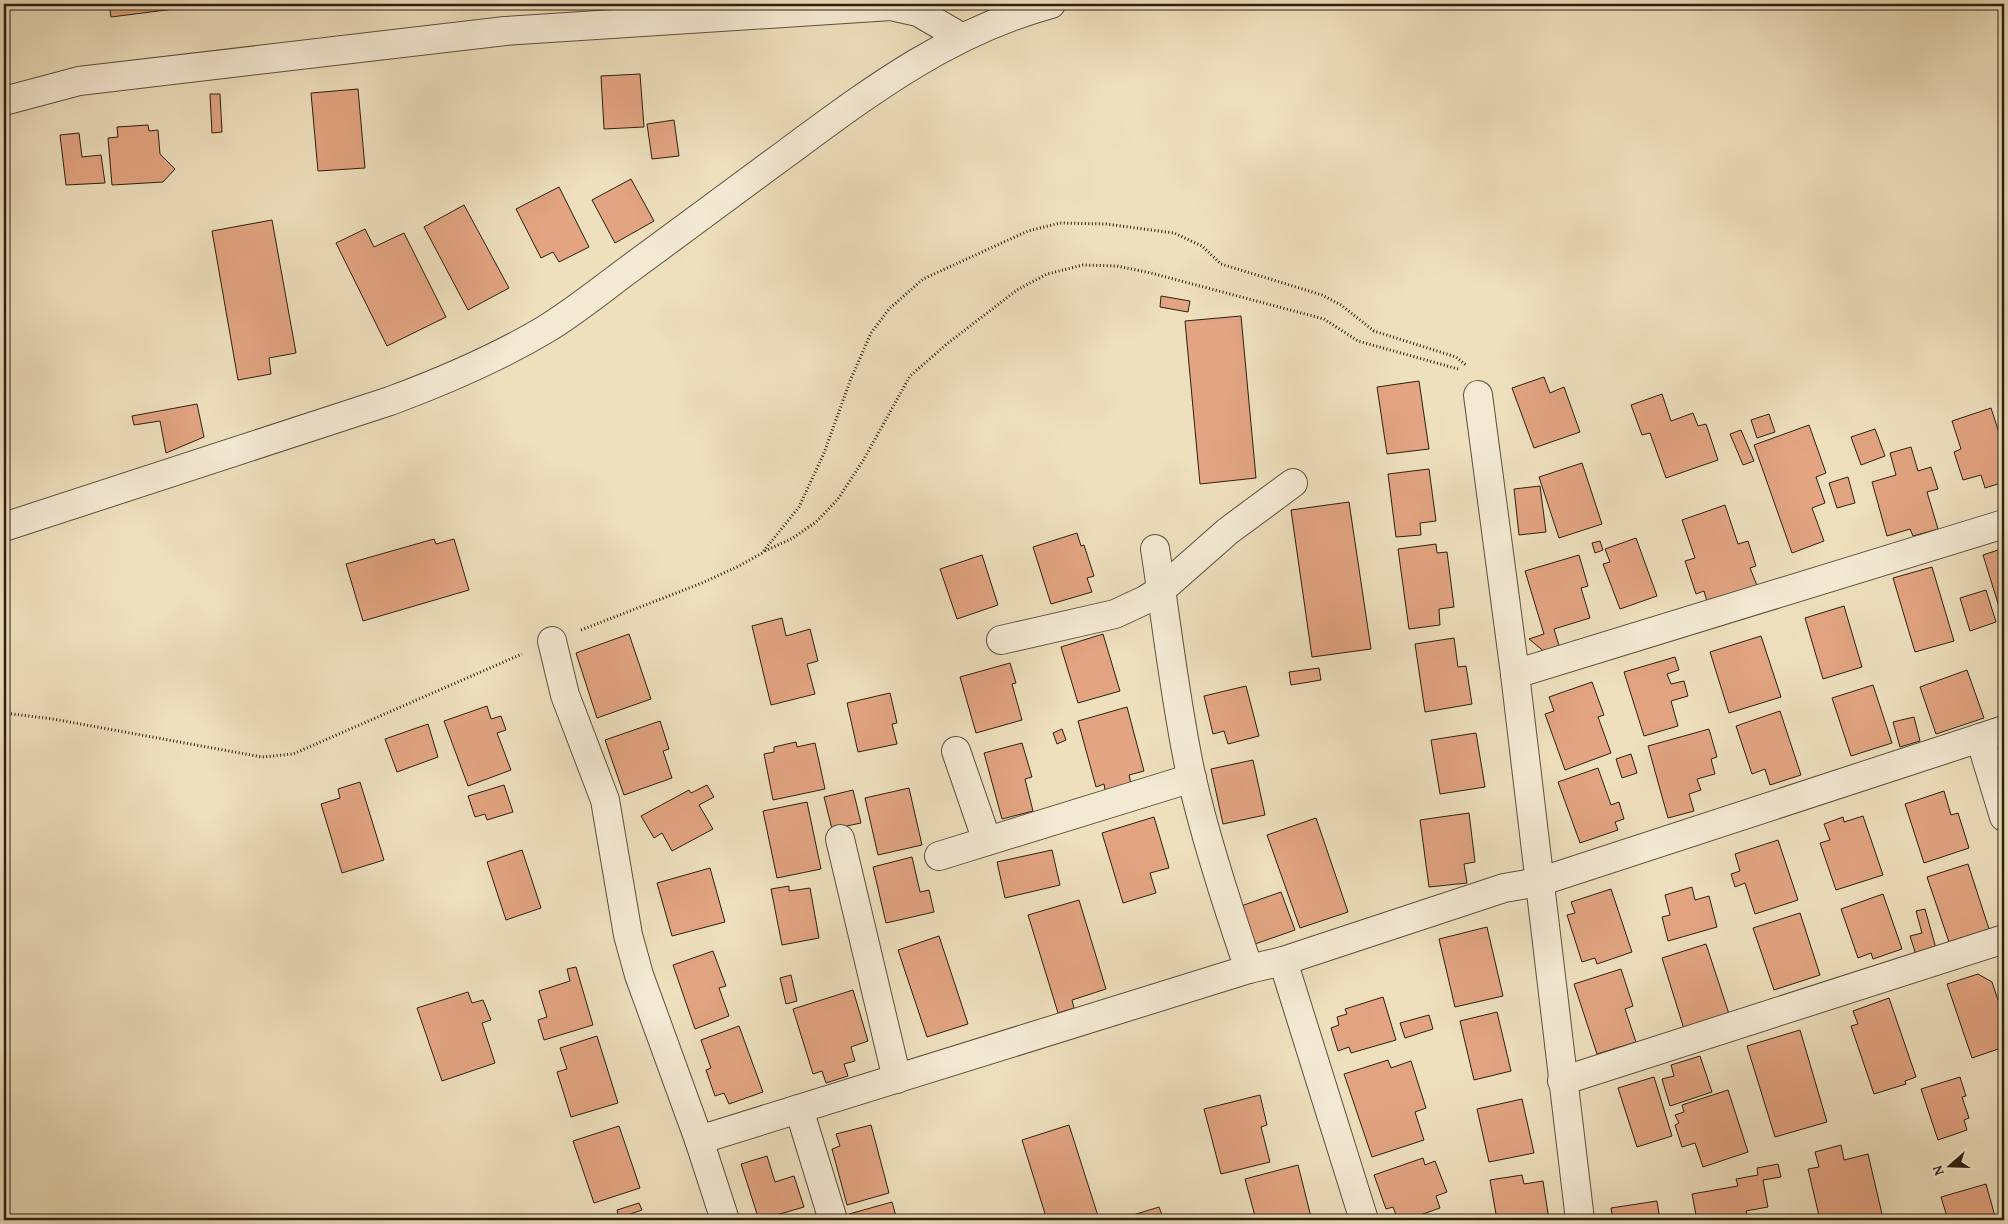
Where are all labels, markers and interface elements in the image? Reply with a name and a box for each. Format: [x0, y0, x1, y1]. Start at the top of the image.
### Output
north arrow [1926, 1142, 1976, 1192]
text: N [1927, 1162, 1949, 1178]

